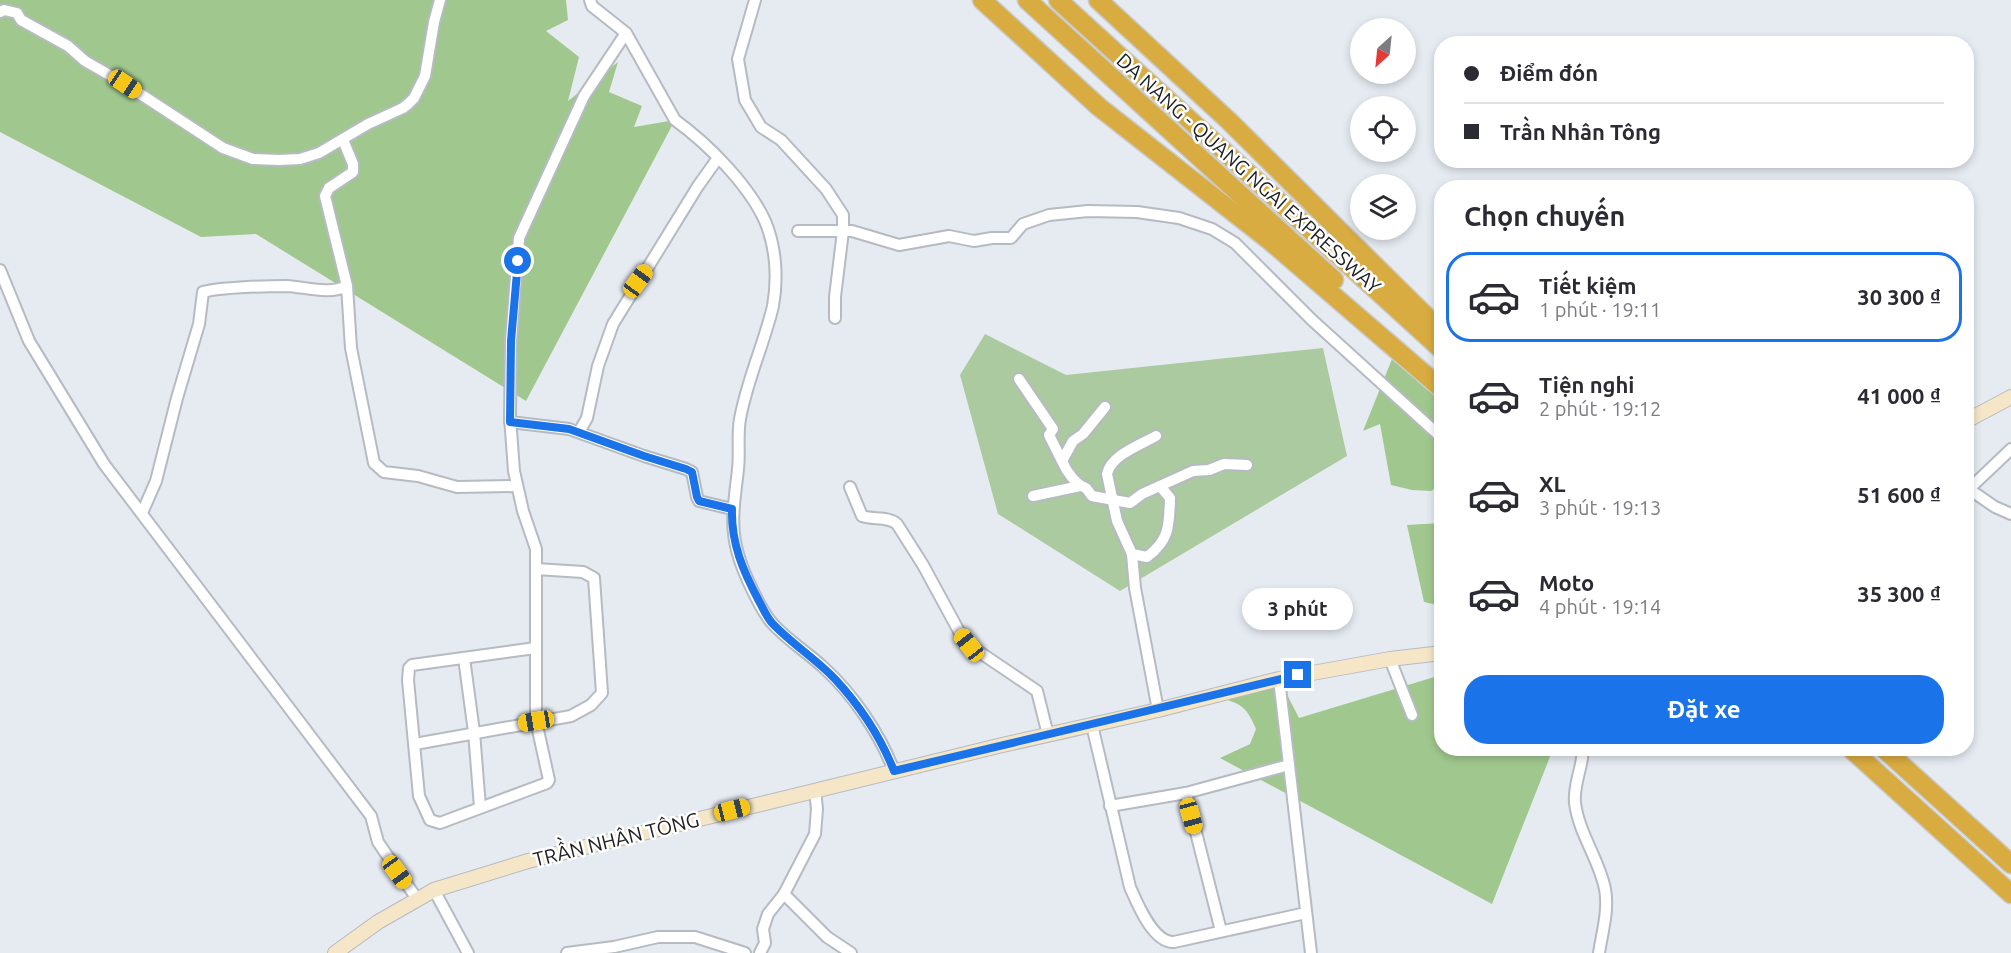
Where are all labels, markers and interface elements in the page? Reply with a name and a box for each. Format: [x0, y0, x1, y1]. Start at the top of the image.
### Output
north arrow [1350, 18, 1416, 84]
map controls [1350, 18, 1416, 240]
street label: DA NANG - QUANG NGAI EXPRESSWAY [1112, 48, 1386, 298]
text: Điểm đón [1500, 60, 1598, 85]
car [105, 66, 145, 102]
button: locate [1350, 96, 1416, 162]
text: Trần Nhân Tông [1500, 119, 1661, 144]
button: layers [1350, 174, 1416, 240]
text: Chọn chuyến [1464, 201, 1625, 231]
route start [504, 247, 531, 274]
car [620, 261, 656, 301]
icon: car [1467, 270, 1521, 324]
text: Tiết kiệm [1539, 273, 1636, 298]
text: 30 300 ₫ [1857, 284, 1941, 309]
text: 1 phút · 19:11 [1539, 298, 1661, 321]
icon: car [1467, 369, 1521, 423]
text: Tiện nghi [1539, 372, 1635, 397]
text: 41 000 ₫ [1857, 383, 1941, 408]
text: 2 phút · 19:12 [1539, 397, 1661, 420]
icon: car [1467, 468, 1521, 522]
text: XL [1539, 471, 1566, 496]
text: 51 600 ₫ [1857, 482, 1941, 507]
text: 3 phút · 19:13 [1539, 496, 1661, 519]
icon: car [1467, 567, 1521, 621]
text: Moto [1539, 570, 1594, 595]
text: 35 300 ₫ [1857, 581, 1941, 606]
callout: 3 phút [1242, 588, 1354, 630]
text: 4 phút · 19:14 [1539, 595, 1661, 618]
text: 3 phút [1267, 597, 1328, 620]
car [951, 625, 987, 665]
route end [1284, 661, 1311, 688]
button: Đặt xe [1464, 675, 1944, 744]
car [517, 709, 555, 733]
car [1178, 796, 1204, 836]
car [712, 797, 752, 823]
street label: TRẦN NHÂN TÔNG [529, 801, 701, 871]
car [379, 852, 415, 892]

